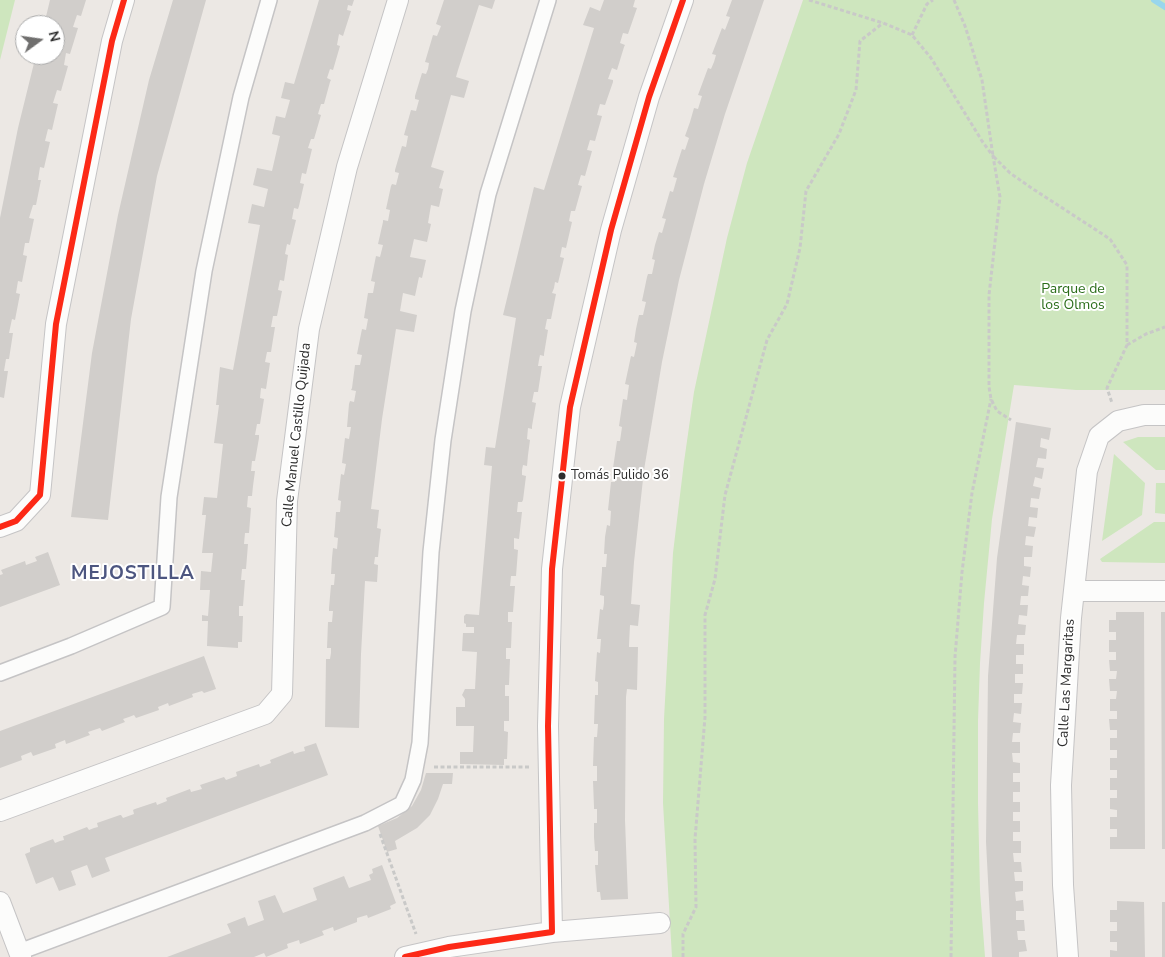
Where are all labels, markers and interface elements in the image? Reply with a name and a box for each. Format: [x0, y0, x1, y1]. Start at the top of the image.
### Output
north arrow [15, 15, 65, 65]
text: N [44, 29, 65, 44]
park label: Parque de los Olmos [1041, 282, 1105, 314]
street label: Calle Manuel Castillo Quijada [279, 342, 315, 528]
place label: Tomás Pulido 36 [571, 468, 669, 484]
marker: Tomás Pulido 36 [557, 471, 567, 481]
district label: MEJOSTILLA [70, 563, 196, 585]
street label: Calle Las Margaritas [1055, 618, 1079, 748]

